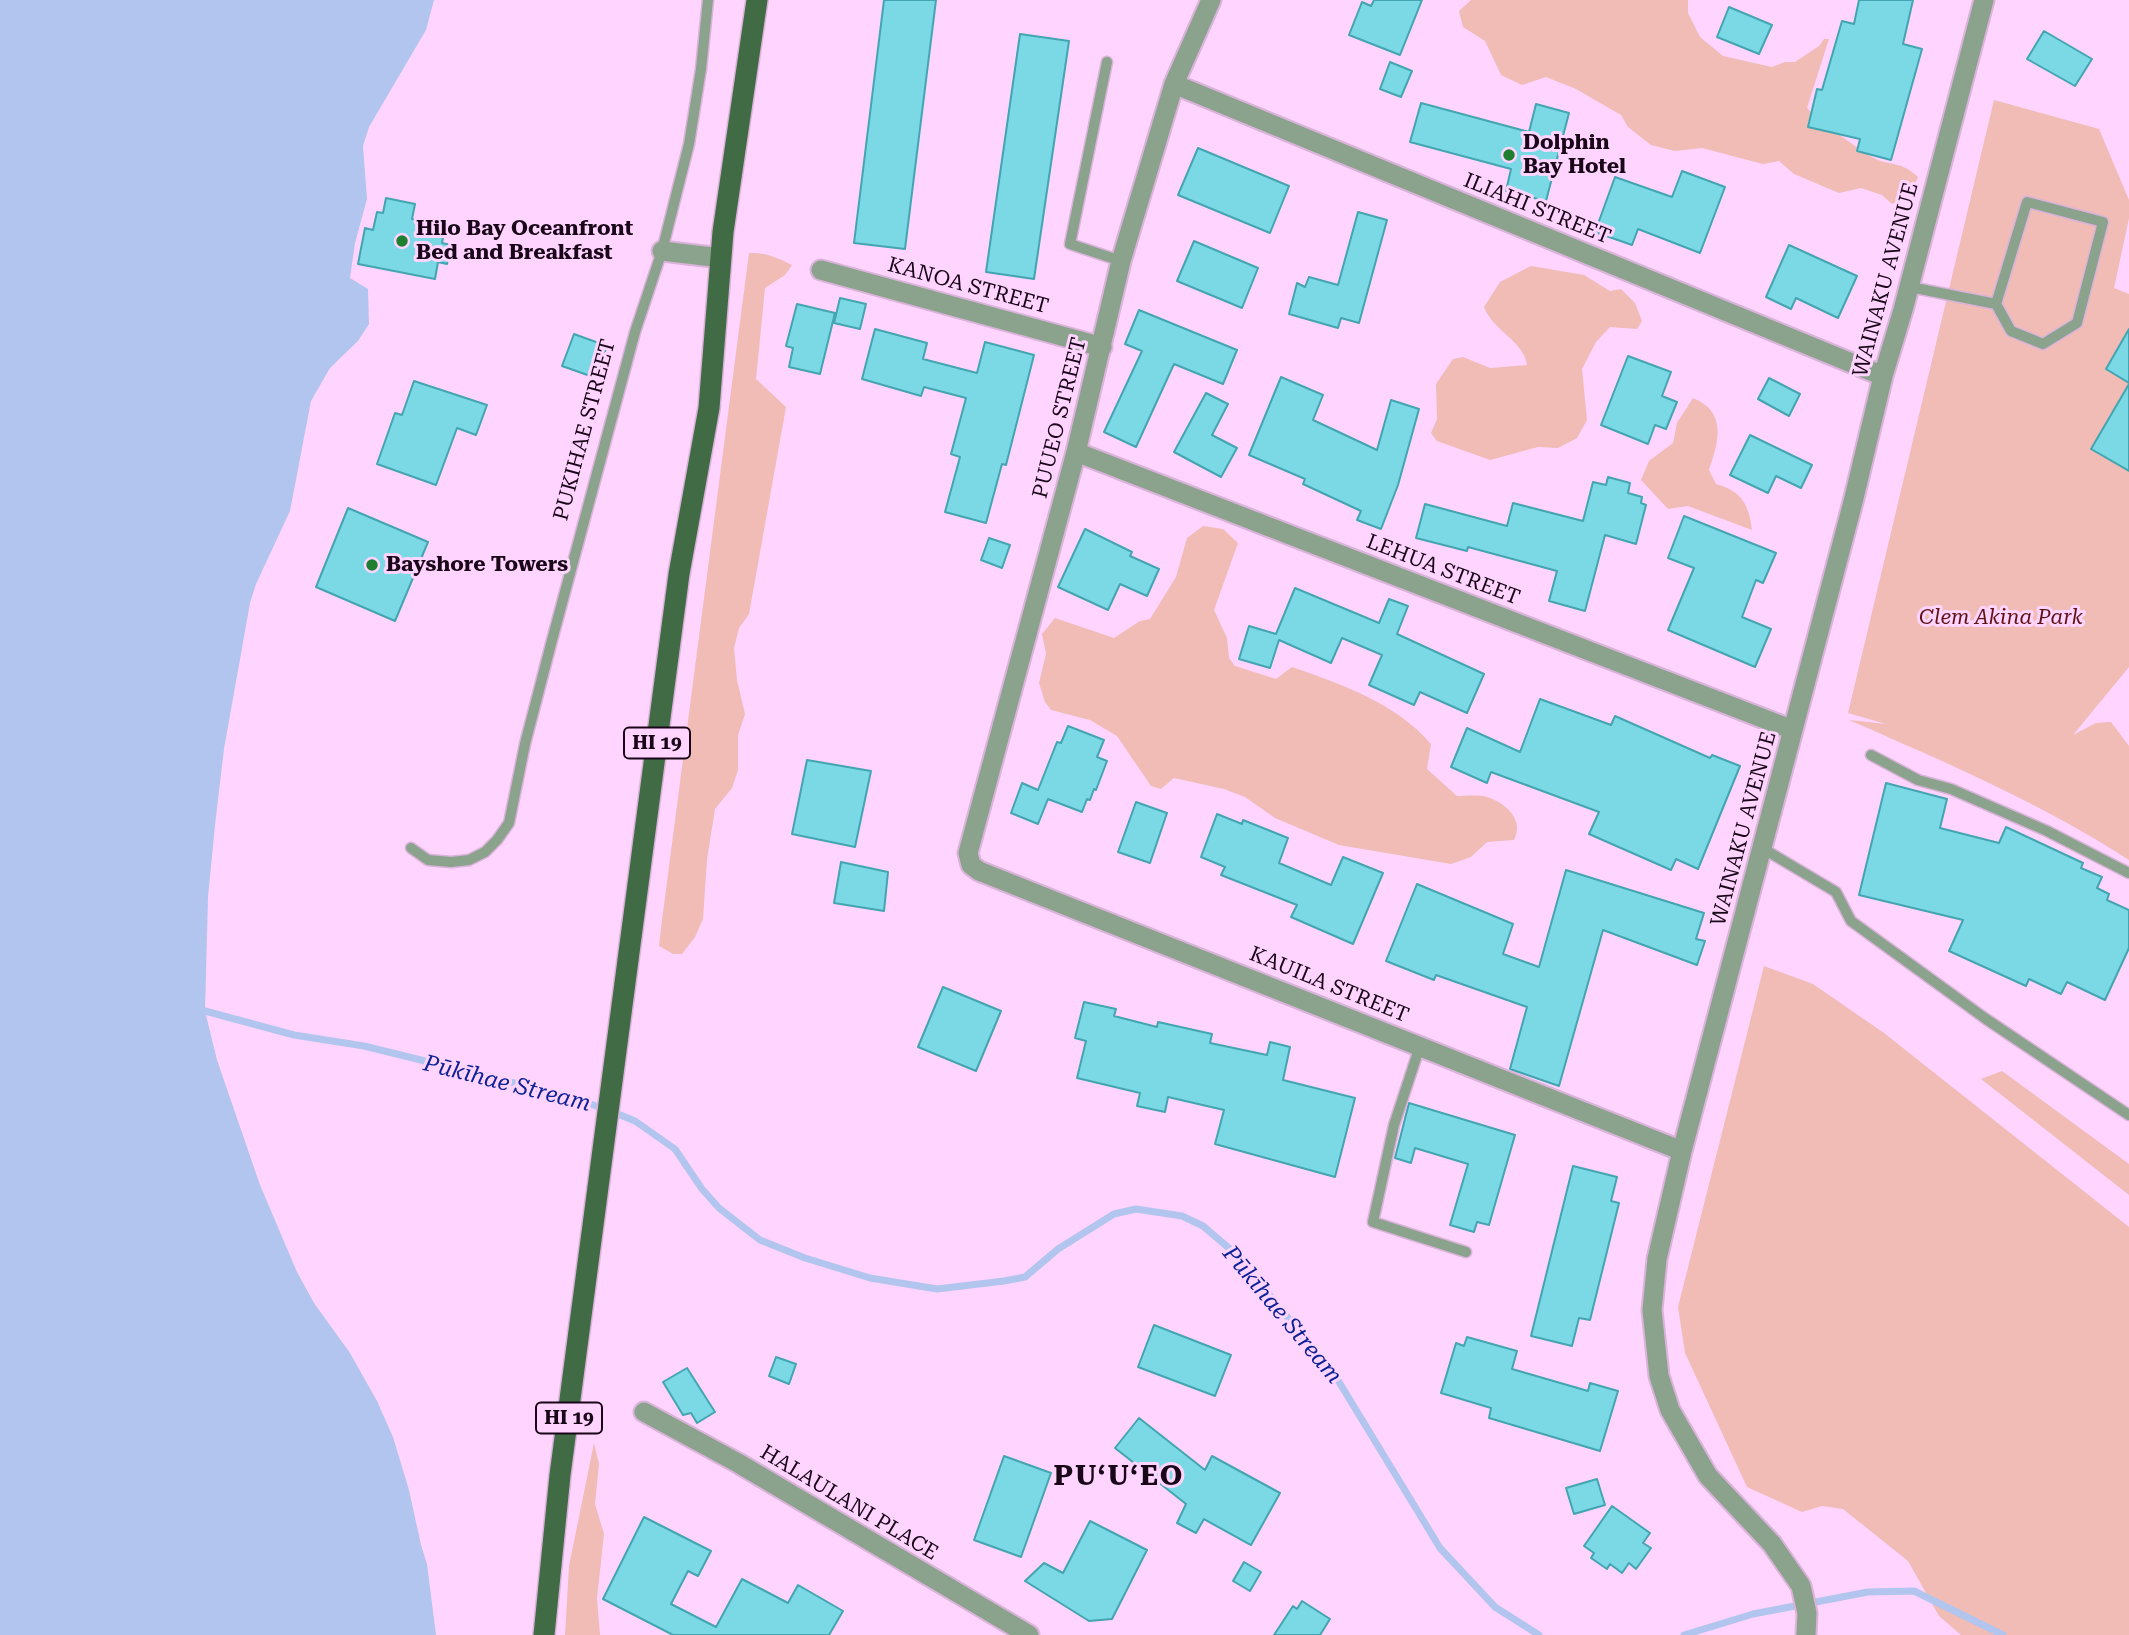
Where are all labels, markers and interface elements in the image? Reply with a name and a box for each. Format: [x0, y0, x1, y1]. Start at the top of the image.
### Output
place label: Dolphin Bay Hotel [1523, 130, 1626, 180]
marker: Dolphin Bay Hotel [1501, 147, 1517, 163]
street label: ILIAHI STREET [1460, 168, 1614, 250]
street label: WAINAKU AVENUE [1848, 180, 1924, 380]
place label: Hilo Bay Oceanfront Bed and Breakfast [416, 216, 633, 266]
marker: Hilo Bay Oceanfront Bed and Breakfast [394, 233, 410, 249]
street label: KANOA STREET [885, 252, 1051, 320]
street label: PUUEO STREET [1028, 335, 1092, 501]
street label: PUKIHAE STREET [549, 337, 621, 523]
street label: LEHUA STREET [1363, 529, 1523, 611]
place label: Bayshore Towers [386, 552, 568, 578]
marker: Bayshore Towers [364, 557, 380, 573]
park label: Clem Akina Park [1919, 605, 2083, 631]
road number: HI 19 [624, 728, 690, 758]
street label: WAINAKU AVENUE [1706, 729, 1782, 929]
street label: KAUILA STREET [1246, 942, 1412, 1028]
water label: Pūkīhae Stream [421, 1050, 593, 1118]
water label: Pūkīhae Stream [1216, 1240, 1348, 1390]
road number: HI 19 [536, 1402, 602, 1434]
street label: HALAULANI PLACE [755, 1440, 943, 1566]
district label: PU‘U‘EO [1054, 1460, 1184, 1494]

